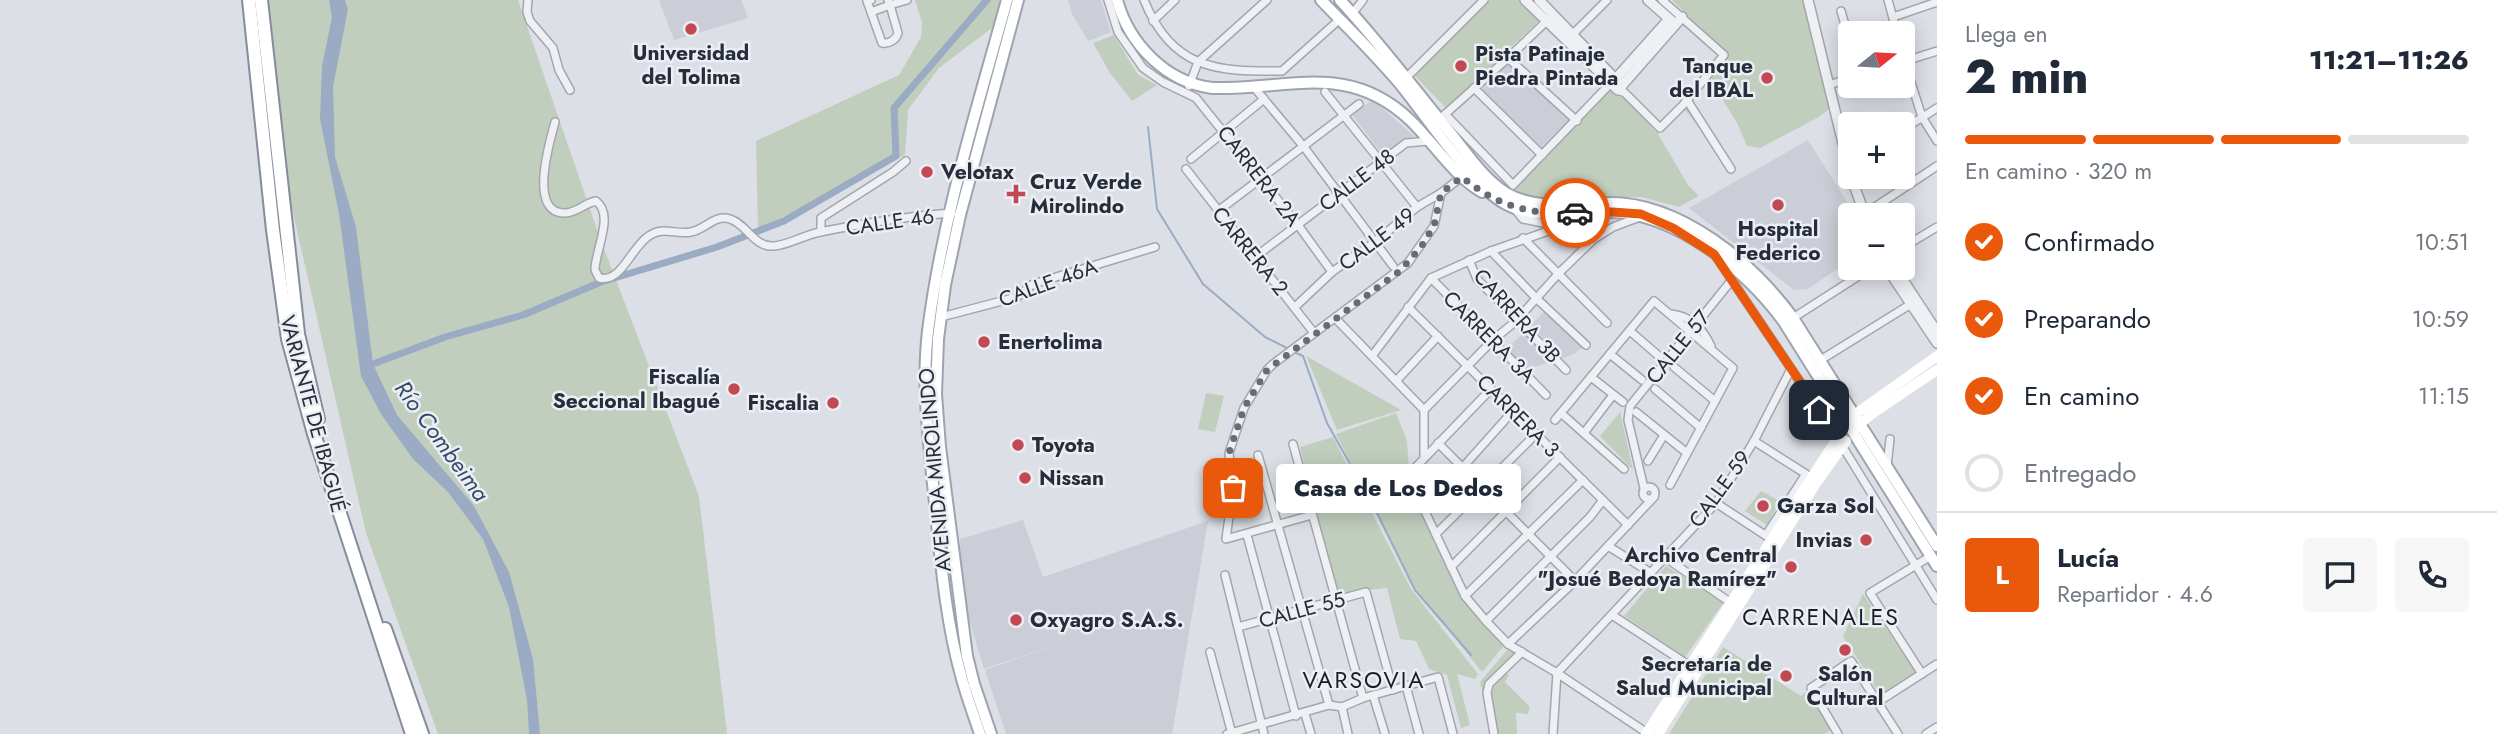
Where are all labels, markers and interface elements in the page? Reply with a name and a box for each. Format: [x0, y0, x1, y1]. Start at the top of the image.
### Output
text: Llega en [1965, 17, 2047, 51]
marker: Universidad del Tolima [683, 21, 699, 37]
north arrow [1838, 21, 1914, 98]
map controls [1838, 21, 1915, 280]
place label: Universidad del Tolima [633, 38, 749, 92]
place label: Pista Patinaje Piedra Pintada [1475, 39, 1618, 93]
text: 11:21–11:26 [2309, 41, 2469, 79]
text: 2 min [1965, 44, 2089, 110]
place label: Tanque del IBAL [1669, 51, 1753, 105]
marker: Pista Patinaje Piedra Pintada [1453, 58, 1469, 74]
marker: Tanque del IBAL [1759, 70, 1775, 86]
button: + [1838, 112, 1915, 189]
street label: CARRERA 2A [1210, 119, 1308, 233]
street label: CALLE 48 [1313, 141, 1401, 219]
text: En camino · 320 m [1965, 154, 2152, 188]
place label: Velotax [940, 157, 1015, 187]
marker: Velotax [919, 164, 935, 180]
place label: Cruz Verde Mirolindo [1030, 167, 1142, 221]
courier [1540, 178, 1610, 248]
marker: Cruz Verde Mirolindo [1008, 186, 1024, 202]
icon: car [1556, 194, 1594, 232]
marker: Hospital Federico [1770, 197, 1786, 213]
street label: CARRERA 2 [1205, 200, 1295, 302]
street label: CALLE 49 [1332, 200, 1422, 278]
street label: CALLE 46 [844, 201, 936, 243]
button: − [1838, 203, 1915, 280]
place label: Hospital Federico [1735, 214, 1821, 268]
icon: check [1965, 223, 2003, 261]
text: Confirmado [2024, 223, 2155, 261]
text: 10:51 [2415, 225, 2469, 259]
street label: CALLE 46A [995, 251, 1102, 315]
street label: CARRERA 3B [1466, 262, 1568, 370]
street label: CARRERA 3A [1436, 284, 1542, 390]
icon: check [1965, 300, 2003, 338]
text: Preparando [2024, 300, 2151, 338]
text: 10:59 [2412, 302, 2469, 336]
street label: CALLE 57 [1639, 304, 1717, 390]
street label: VARIANTE DE IBAGUÉ [272, 312, 354, 516]
place label: Enertolima [998, 327, 1102, 357]
marker: Enertolima [976, 334, 992, 350]
place label: Fiscalía Seccional Ibagué [553, 362, 720, 416]
street label: AVENIDA MIROLINDO [911, 367, 959, 573]
street label: CARRERA 3 [1470, 368, 1566, 464]
water label: Río Combeima [386, 373, 498, 509]
icon: check [1965, 377, 2003, 415]
text: En camino [2024, 377, 2140, 415]
text: 11:15 [2418, 379, 2469, 413]
pin [1789, 380, 1849, 440]
marker: Fiscalía Seccional Ibagué [726, 381, 742, 397]
place label: Fiscalia [748, 388, 819, 418]
icon: home [1800, 391, 1838, 429]
marker: Fiscalia [825, 395, 841, 411]
place label: Toyota [1032, 430, 1095, 460]
marker: Toyota [1010, 437, 1026, 453]
street label: CALLE 59 [1682, 444, 1758, 534]
text: Entregado [2024, 454, 2136, 492]
pin [1203, 458, 1263, 518]
place label: Nissan [1039, 463, 1104, 493]
callout: Casa de Los Dedos [1275, 463, 1520, 512]
icon: bag [1214, 469, 1252, 507]
marker: Nissan [1017, 470, 1033, 486]
text: Casa de Los Dedos [1294, 471, 1503, 505]
place label: Garza Sol [1777, 491, 1874, 521]
marker: Garza Sol [1755, 498, 1771, 514]
place label: Invias [1796, 525, 1852, 555]
marker: Invias [1858, 532, 1874, 548]
button: chat [2303, 538, 2377, 612]
button: phone [2395, 538, 2469, 612]
text: Lucía [2057, 539, 2119, 577]
place label: Archivo Central "Josué Bedoya Ramírez" [1537, 540, 1777, 594]
text: L [1995, 556, 2009, 594]
marker: Archivo Central "Josué Bedoya Ramírez" [1783, 559, 1799, 575]
text: Repartidor · 4.6 [2057, 577, 2213, 611]
street label: CALLE 55 [1255, 584, 1349, 636]
district label: CARRENALES [1742, 600, 1900, 634]
place label: Oxyagro S.A.S. [1030, 605, 1183, 635]
marker: Oxyagro S.A.S. [1008, 612, 1024, 628]
marker: Salón Cultural [1837, 642, 1853, 658]
place label: Secretaría de Salud Municipal [1616, 649, 1772, 703]
place label: Salón Cultural [1807, 659, 1883, 713]
district label: VARSOVIA [1302, 663, 1426, 697]
marker: Secretaría de Salud Municipal [1778, 668, 1794, 684]

